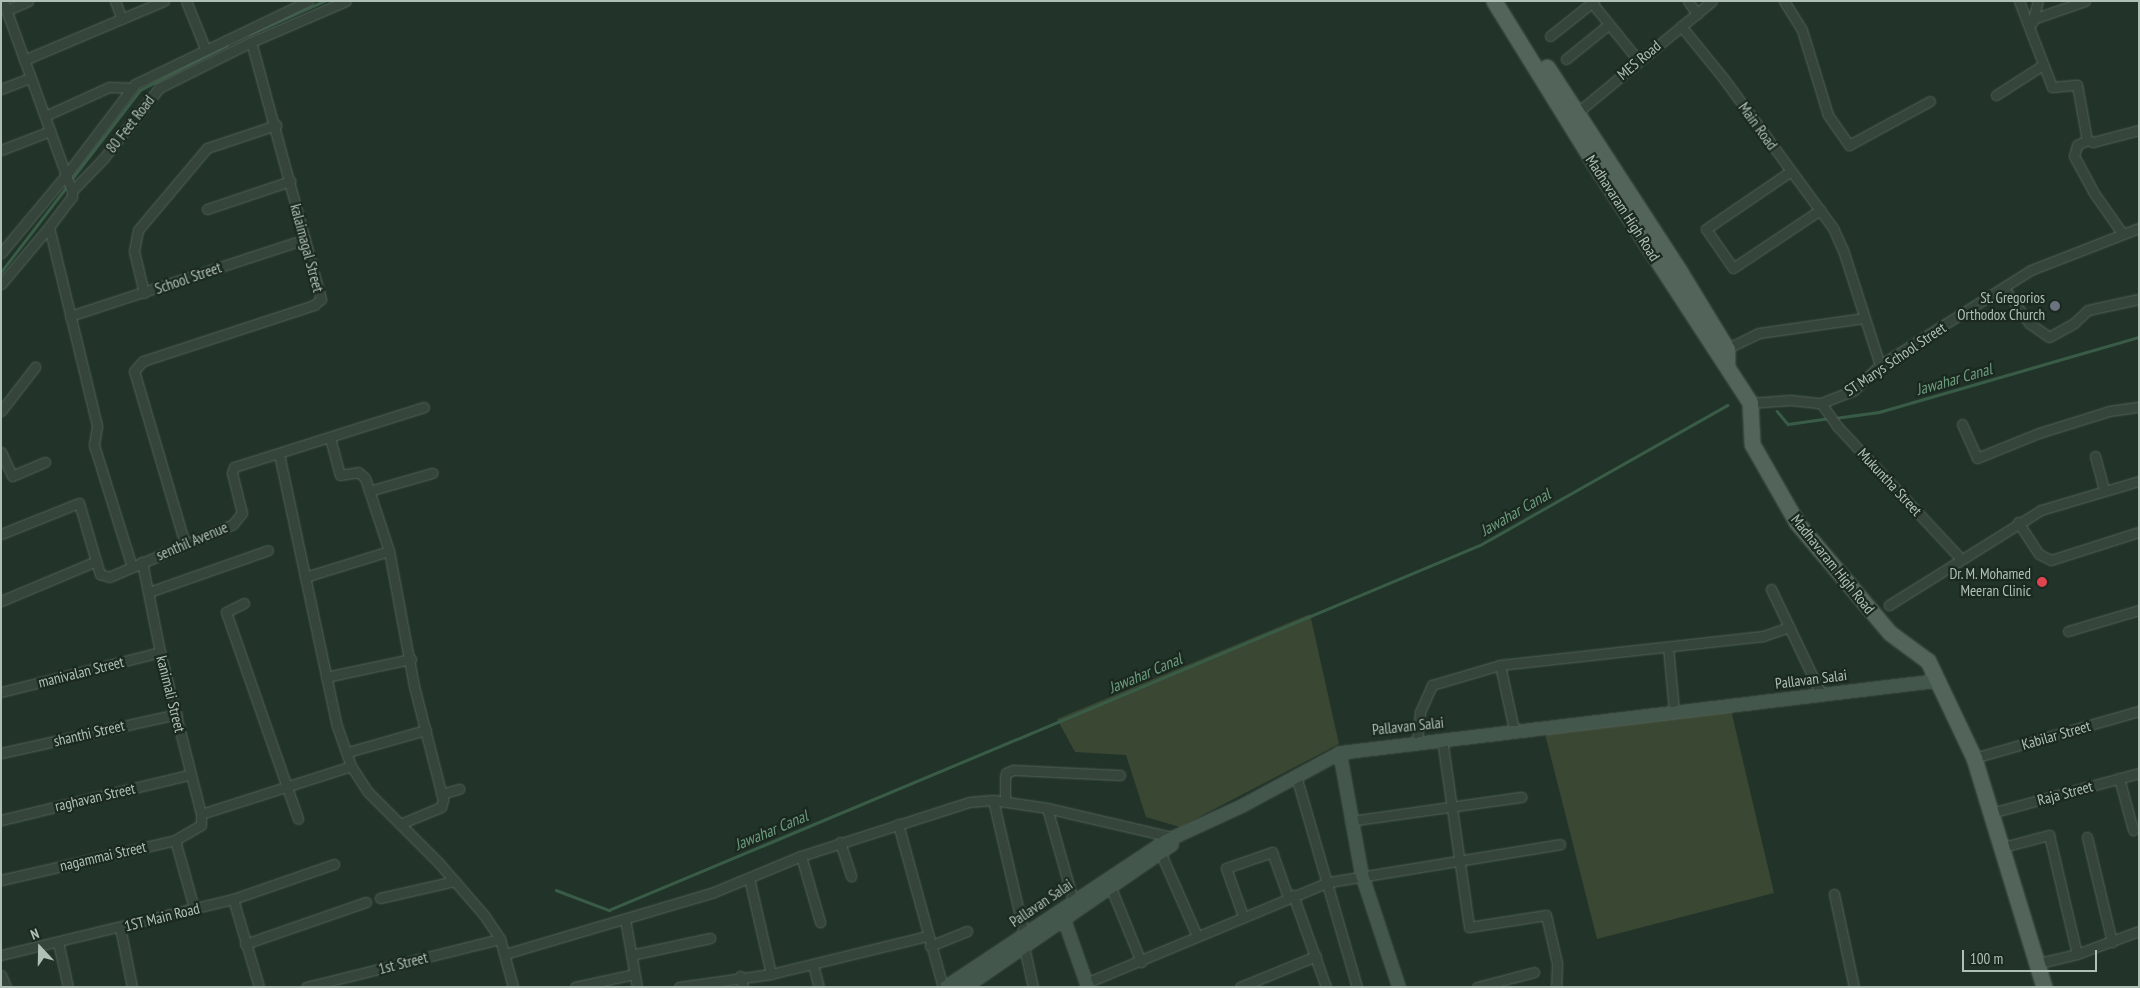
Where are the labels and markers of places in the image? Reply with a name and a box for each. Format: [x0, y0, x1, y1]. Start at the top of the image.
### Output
place label: St. Gregorios Orthodox Church [1957, 288, 2045, 323]
marker: St. Gregorios Orthodox Church [2049, 300, 2061, 312]
place label: Dr. M. Mohamed Meeran Clinic [1947, 564, 2031, 599]
marker: Dr. M. Mohamed Meeran Clinic [2035, 575, 2049, 589]

